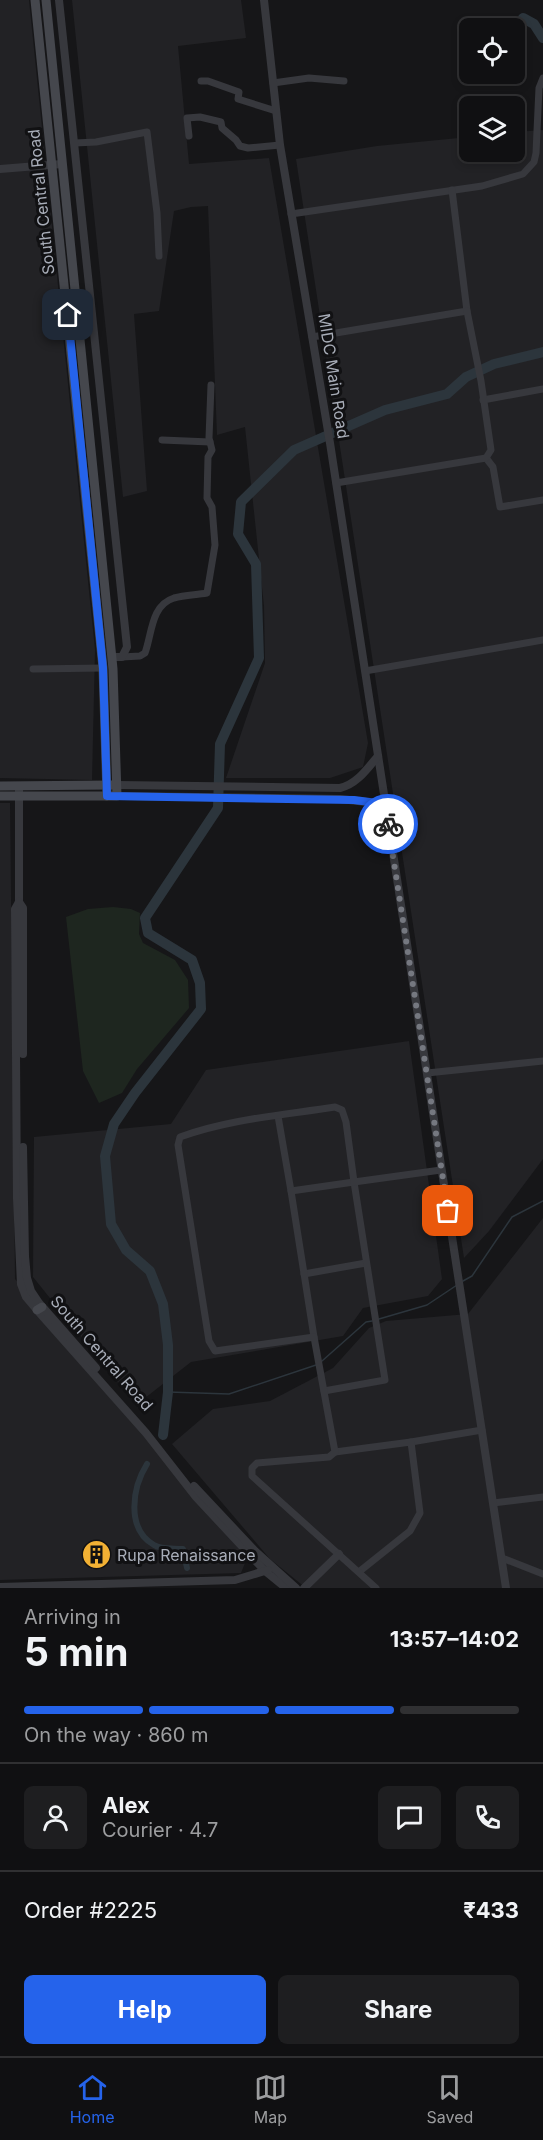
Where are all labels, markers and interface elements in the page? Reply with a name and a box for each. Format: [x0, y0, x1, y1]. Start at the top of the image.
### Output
map controls [459, 18, 525, 162]
button: locate [459, 18, 525, 84]
button: layers [459, 96, 525, 162]
street label: South Central Road [23, 128, 59, 276]
pin [42, 289, 93, 340]
icon: home [51, 298, 84, 331]
street label: MIDC Main Road [314, 312, 354, 440]
courier [358, 794, 418, 854]
icon: bike [372, 808, 405, 841]
pin [422, 1185, 473, 1236]
icon: bag [431, 1194, 464, 1227]
street label: South Central Road [46, 1291, 158, 1415]
building icon: Rupa Renaissance [80, 1539, 112, 1571]
place label: Rupa Renaissance [117, 1545, 256, 1565]
text: Arriving in [24, 1605, 121, 1629]
text: 13:57–14:02 [390, 1626, 519, 1652]
text: 5 min [24, 1628, 129, 1675]
text: On the way · 860 m [24, 1723, 208, 1747]
button: person [24, 1786, 87, 1849]
button: chat [378, 1786, 441, 1849]
button: phone [456, 1786, 519, 1849]
text: Alex [102, 1792, 150, 1818]
text: Courier · 4.7 [102, 1818, 218, 1842]
text: Order #2225 [24, 1897, 157, 1923]
text: ₹433 [463, 1897, 519, 1923]
button: Help [24, 1975, 266, 2044]
button: Share [278, 1975, 519, 2044]
tab: Home [70, 2071, 115, 2127]
tab: Map [254, 2071, 287, 2127]
tab: Saved [426, 2071, 473, 2127]

